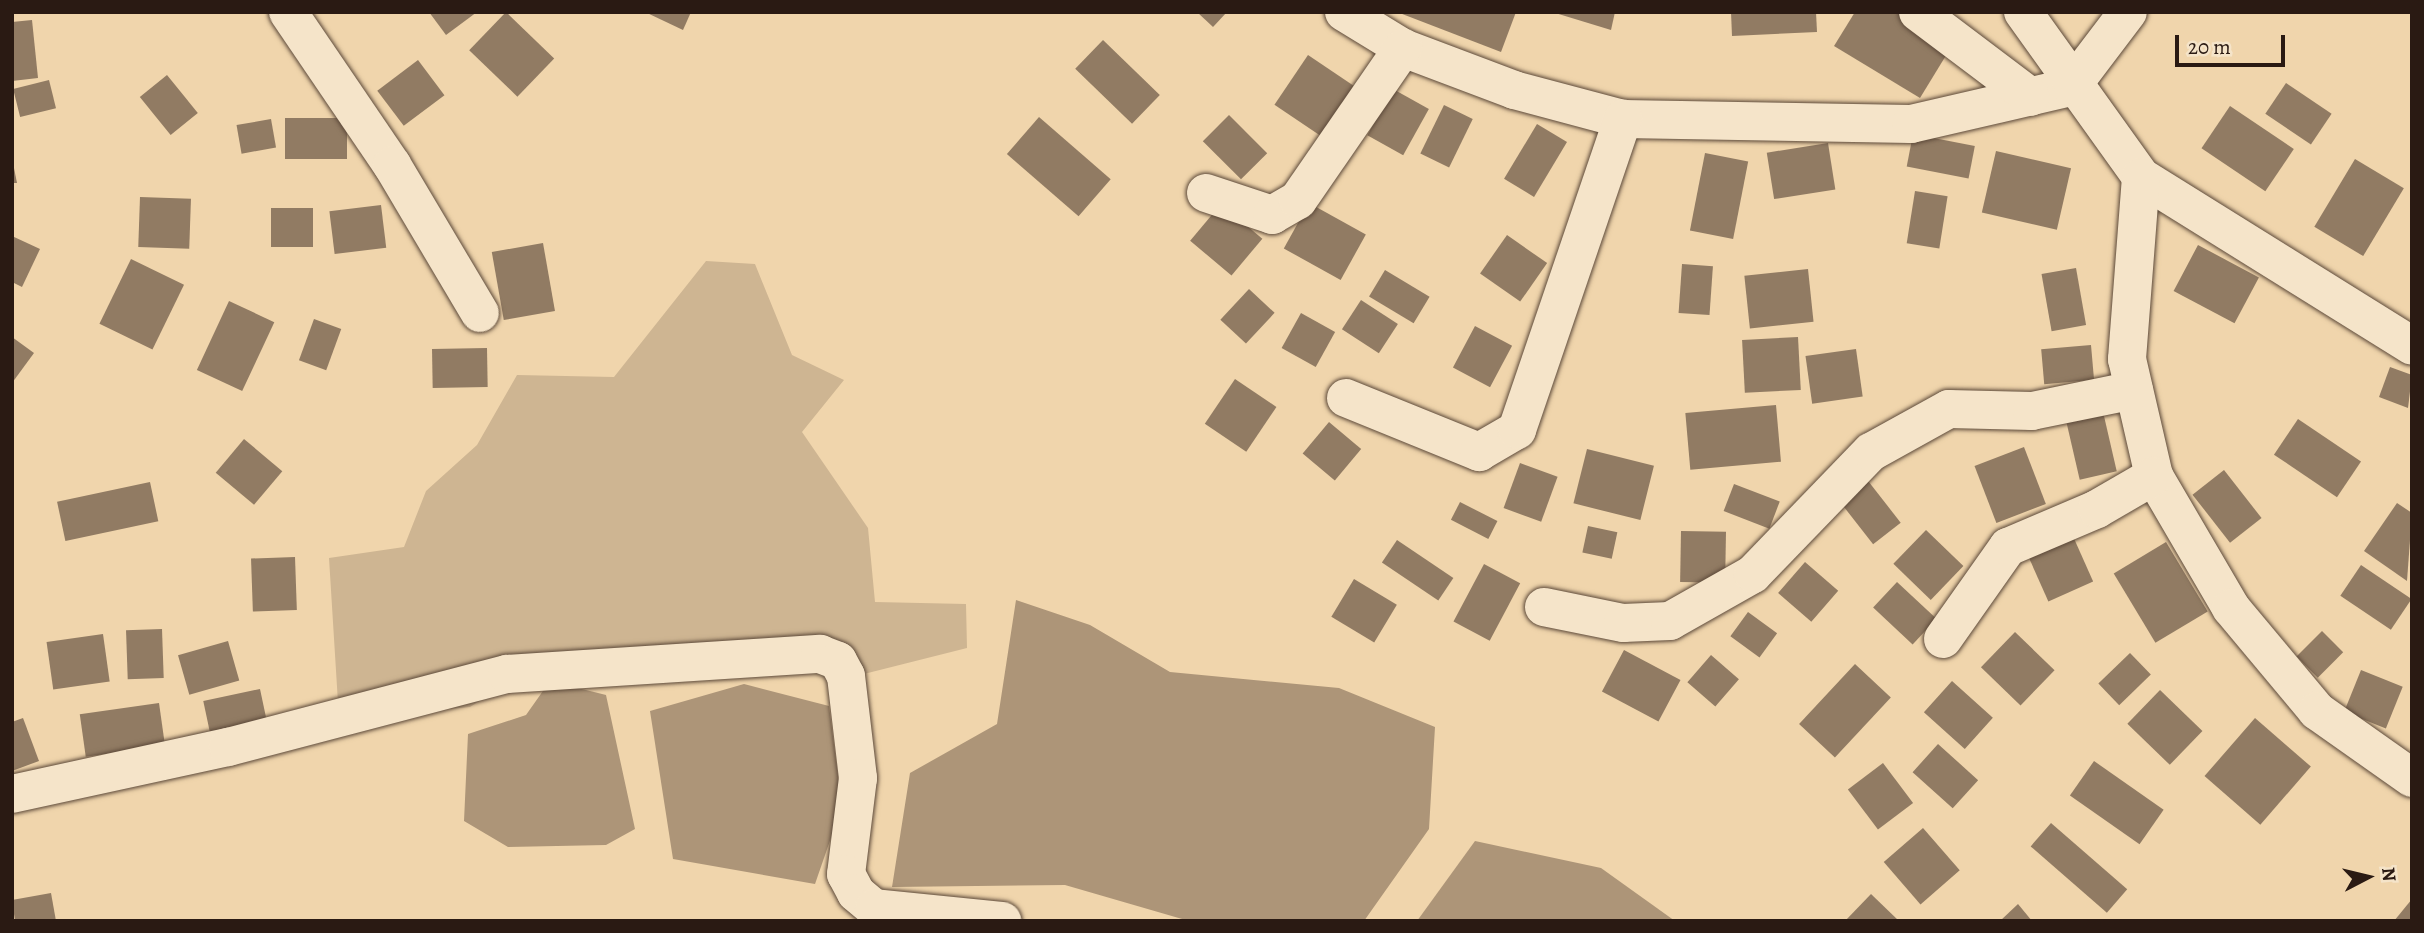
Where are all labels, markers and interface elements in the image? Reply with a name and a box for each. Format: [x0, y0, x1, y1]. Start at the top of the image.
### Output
scale bar [2179, 21, 2289, 65]
text: 20 m [2188, 33, 2231, 61]
north arrow [2333, 842, 2403, 912]
text: N [2375, 866, 2403, 883]

